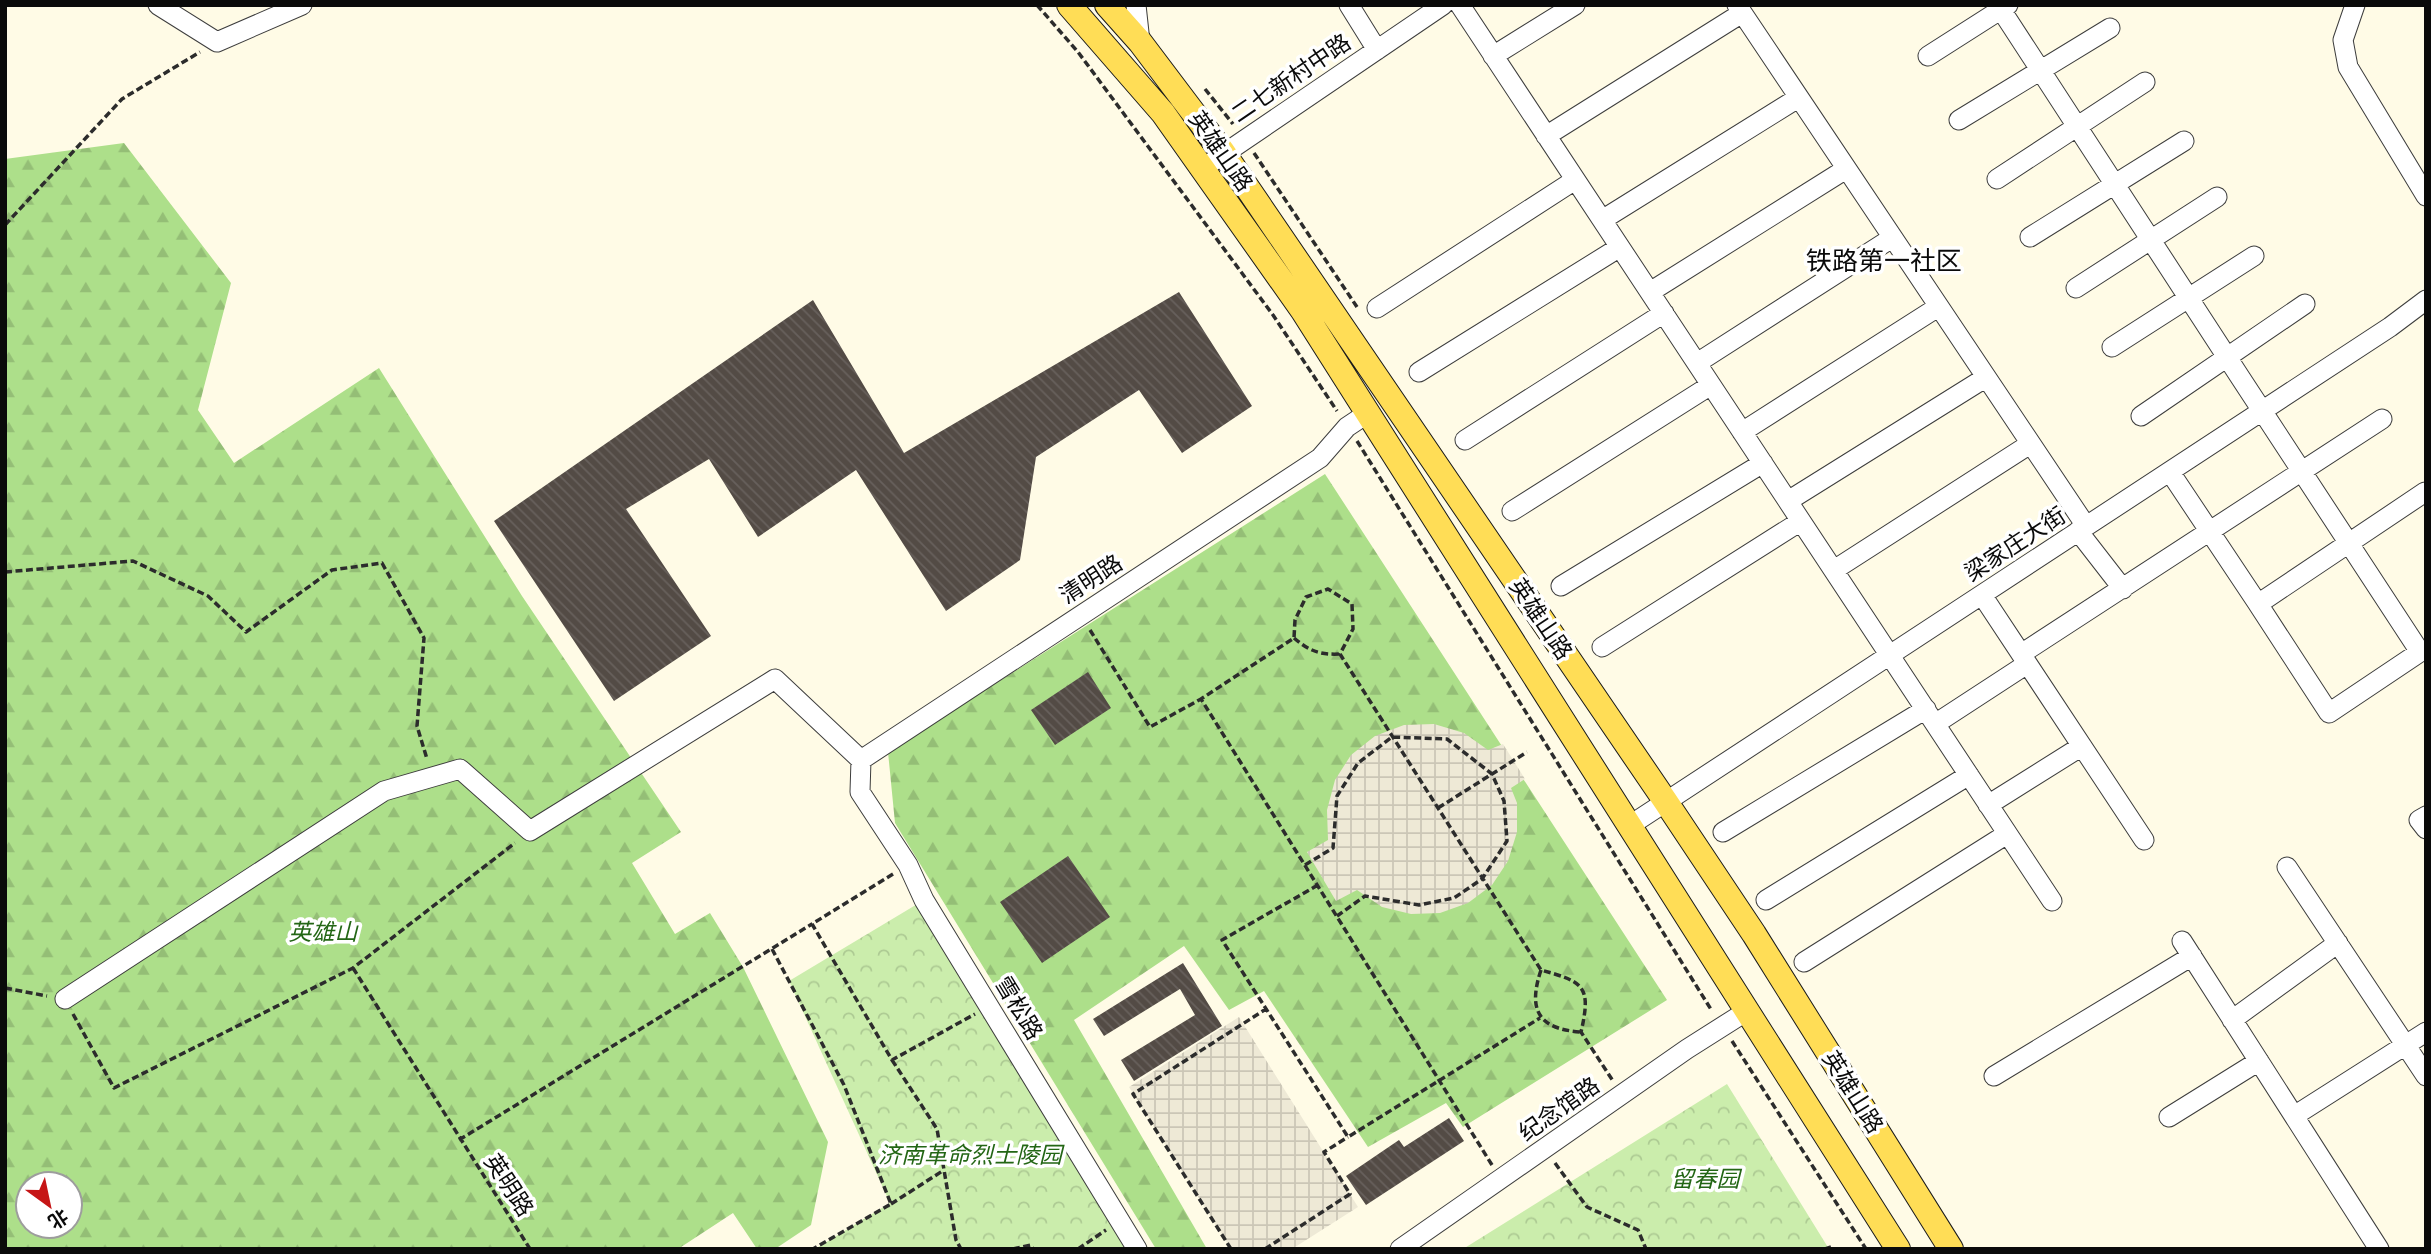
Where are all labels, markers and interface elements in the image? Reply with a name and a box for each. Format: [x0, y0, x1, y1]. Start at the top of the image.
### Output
street label: 二七新村中路 [1226, 28, 1356, 128]
street label: 英雄山路 [1183, 105, 1259, 197]
district label: 铁路第一社区 [1806, 245, 1962, 277]
street label: 梁家庄大街 [1959, 501, 2071, 587]
street label: 清明路 [1054, 548, 1128, 610]
street label: 英雄山路 [1504, 573, 1578, 665]
park label: 英雄山 [289, 918, 360, 946]
street label: 雪松路 [989, 971, 1049, 1045]
street label: 英雄山路 [1817, 1046, 1889, 1138]
street label: 纪念馆路 [1513, 1071, 1605, 1147]
park label: 济南革命烈士陵园 [878, 1141, 1065, 1169]
street label: 英明路 [478, 1148, 540, 1222]
park label: 留春园 [1671, 1165, 1743, 1193]
north arrow [14, 1170, 84, 1240]
text: 北 [44, 1204, 72, 1234]

